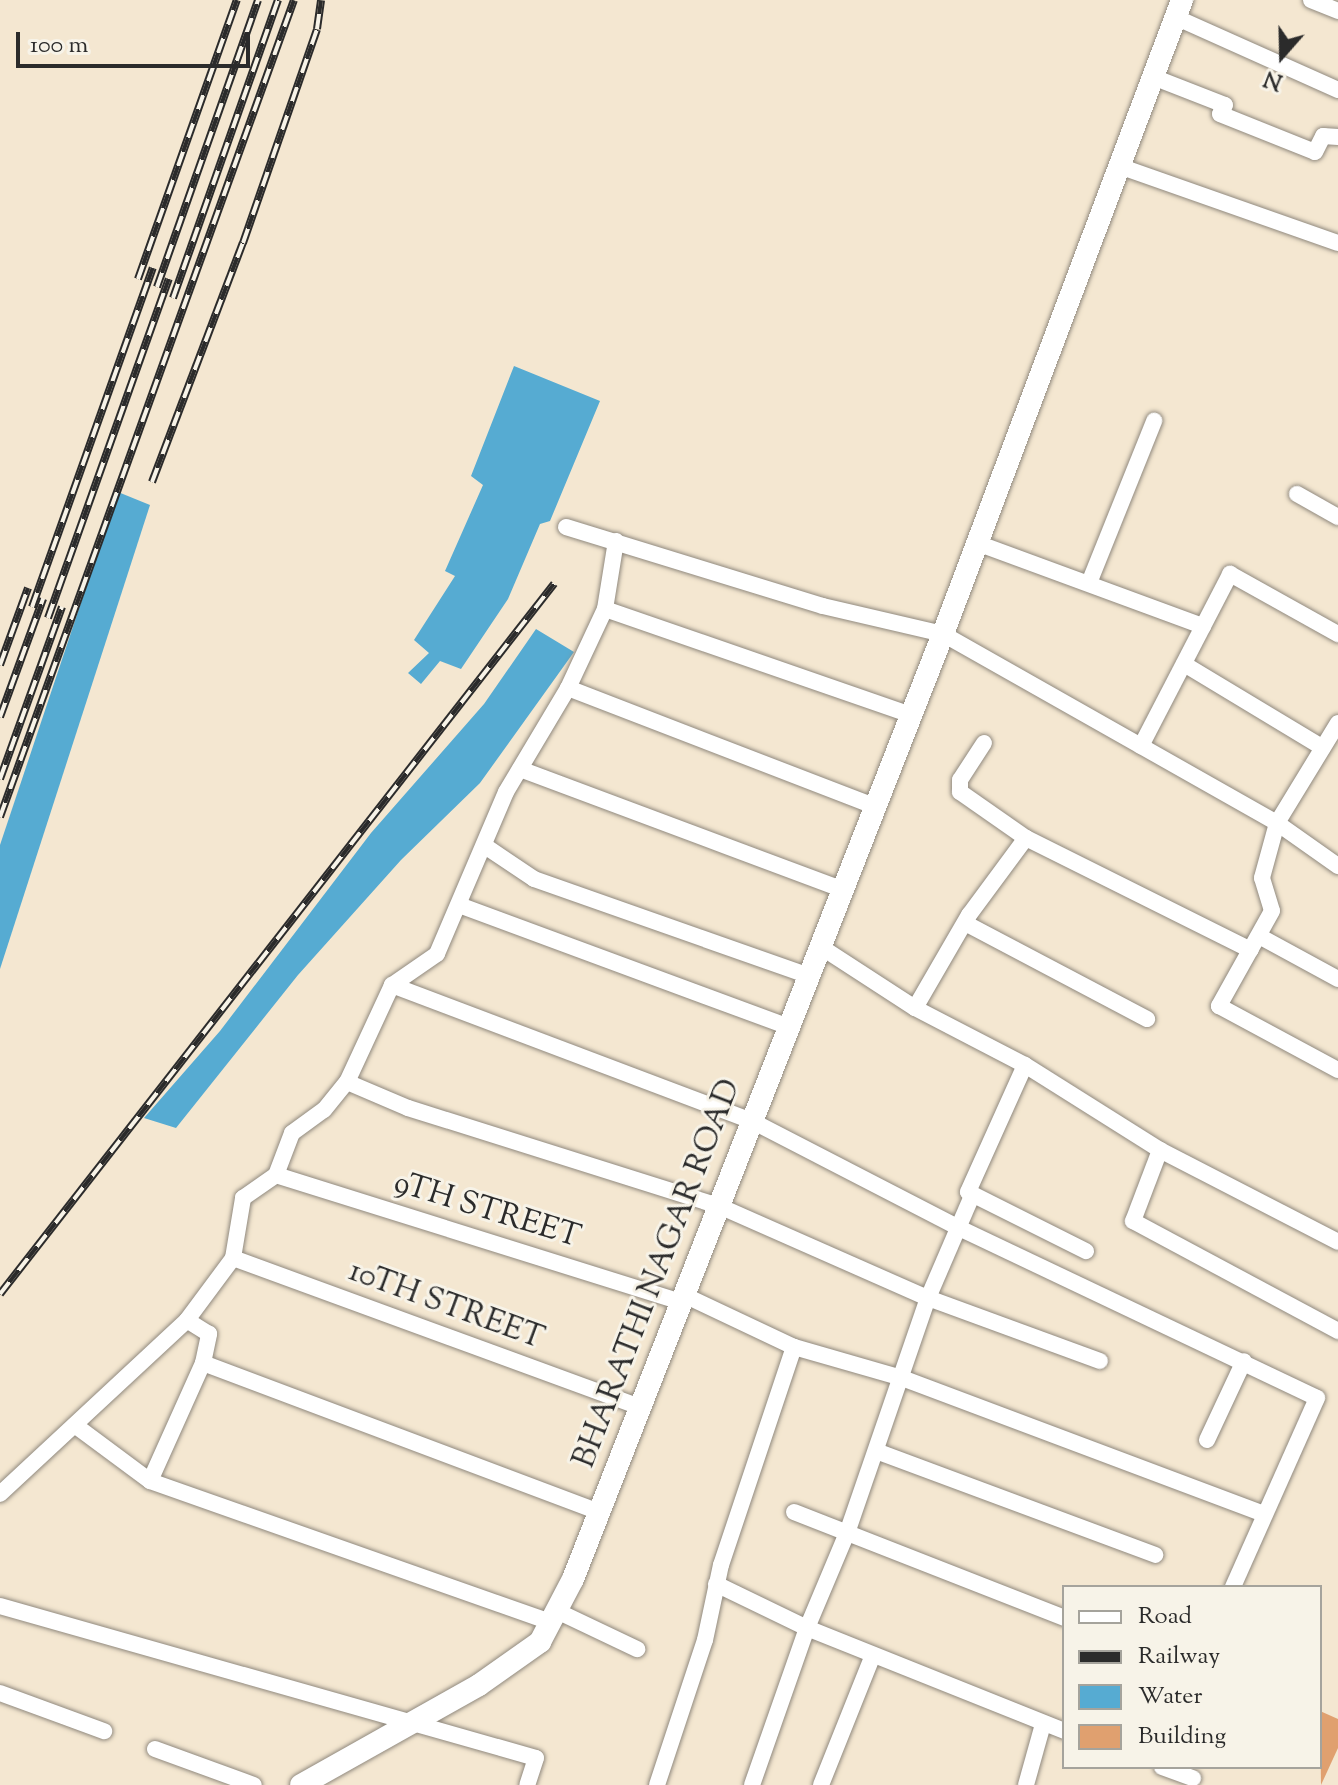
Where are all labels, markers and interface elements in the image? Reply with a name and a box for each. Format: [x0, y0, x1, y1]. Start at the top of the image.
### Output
scale bar [20, 16, 254, 66]
north arrow [1242, 16, 1322, 96]
text: 100 m [30, 29, 88, 63]
text: N [1260, 61, 1288, 97]
street label: BHARATHI NAGAR ROAD [566, 1074, 750, 1474]
street label: 9TH STREET [389, 1164, 585, 1258]
street label: 10TH STREET [343, 1253, 549, 1359]
legend [1062, 1585, 1322, 1769]
text: Road [1138, 1600, 1192, 1634]
text: Railway [1138, 1640, 1220, 1674]
text: Water [1138, 1680, 1202, 1714]
text: Building [1138, 1720, 1226, 1754]

